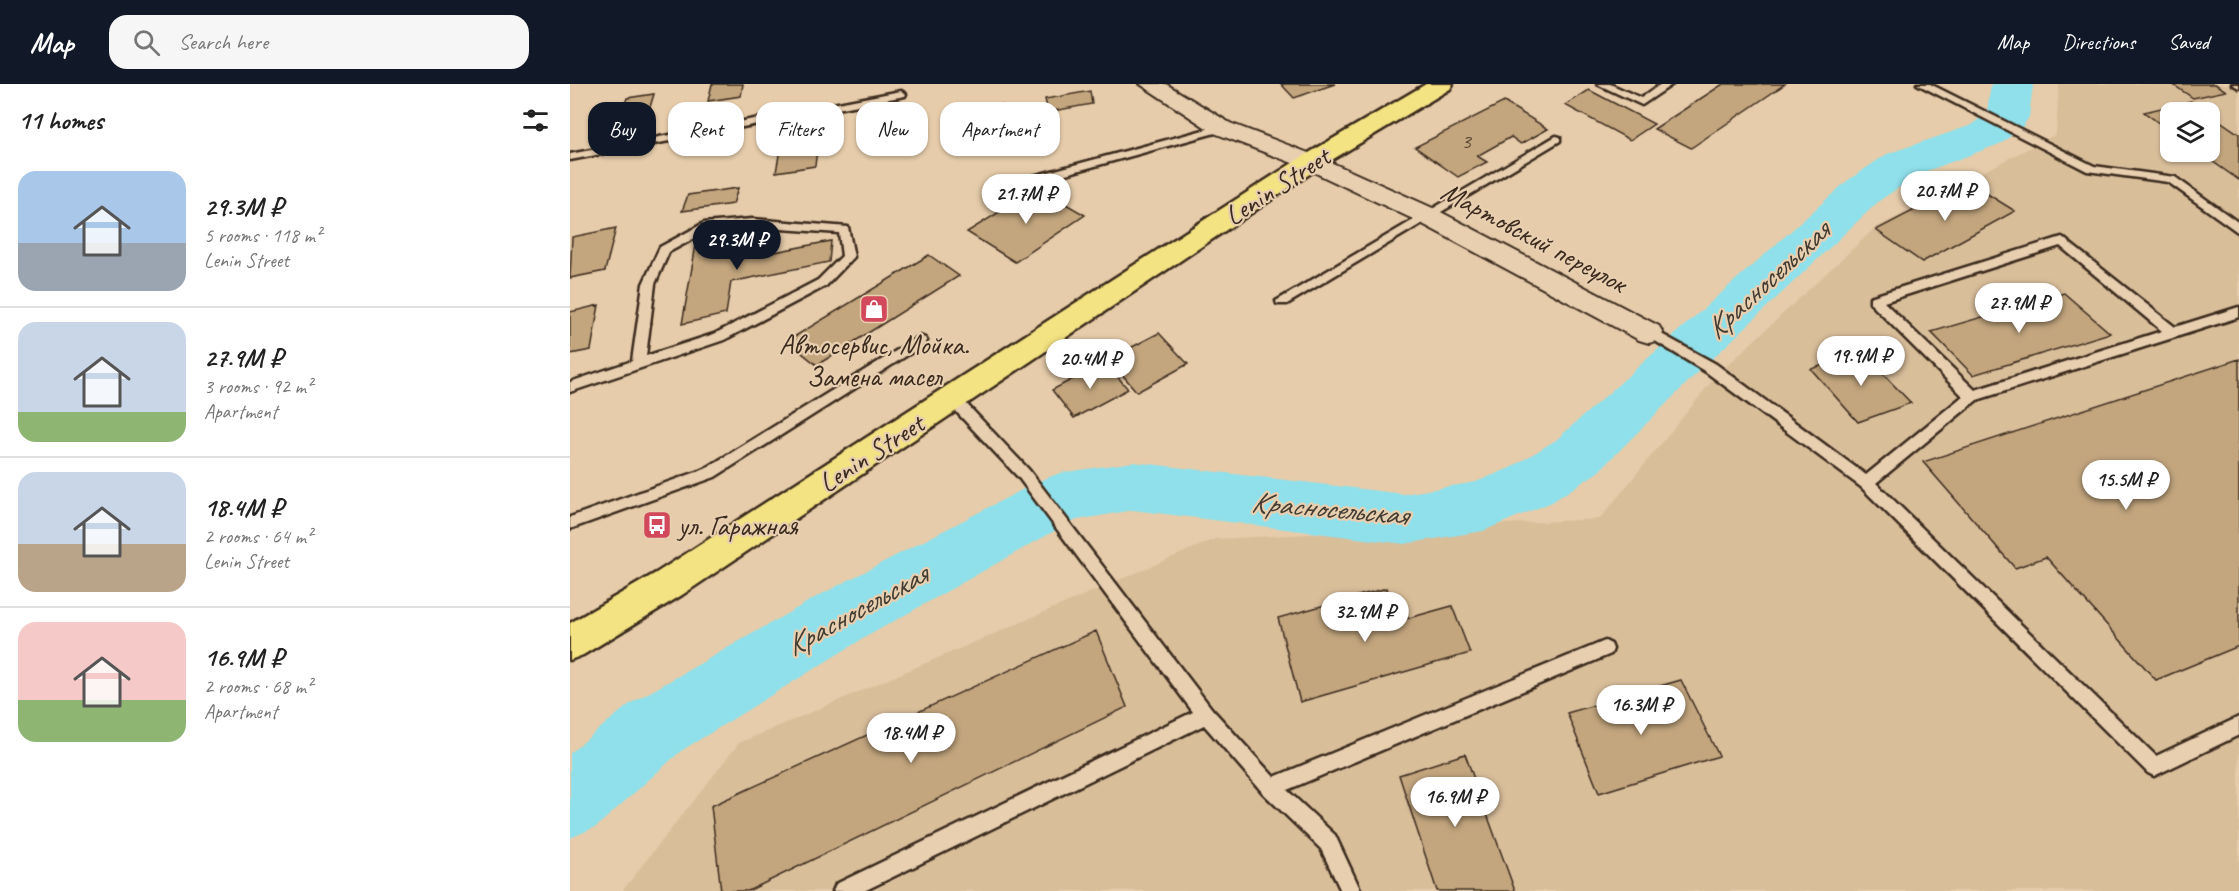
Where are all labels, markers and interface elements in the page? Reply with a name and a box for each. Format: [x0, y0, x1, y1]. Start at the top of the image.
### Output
search box [109, 15, 529, 69]
text: Map [30, 25, 73, 60]
icon: search [130, 26, 163, 59]
text: Search here [178, 28, 268, 56]
text: Map [1997, 29, 2029, 55]
text: Directions [2062, 29, 2135, 55]
text: Saved [2168, 29, 2209, 55]
chip: Buy [588, 102, 656, 156]
chip: Rent [668, 102, 744, 156]
chip: Filters [756, 102, 844, 156]
chip: New [856, 102, 928, 156]
chip: Apartment [940, 102, 1060, 156]
map controls [2160, 102, 2220, 162]
button: layers [2160, 102, 2220, 162]
text: 11 homes [18, 104, 103, 137]
icon: filters [519, 104, 552, 137]
house number: 3 [1461, 127, 1473, 155]
street label: Lenin Street [1218, 138, 1339, 233]
pin: 20.7M ₽ [1890, 171, 2000, 222]
street label: Мартовский переулок [1435, 173, 1635, 302]
pin: 21.7M ₽ [971, 174, 1081, 225]
text: 20.7M ₽ [1915, 178, 1975, 203]
text: 21.7M ₽ [996, 181, 1056, 206]
text: 29.3M ₽ [204, 190, 283, 223]
icon: home [66, 195, 138, 267]
water label: Красносельская [1697, 210, 1840, 347]
pin: 29.3M ₽ [682, 220, 792, 271]
text: 5 rooms · 118 m² [204, 223, 321, 248]
text: 29.3M ₽ [707, 227, 767, 252]
text: Lenin Street [204, 248, 289, 273]
pin: 27.9M ₽ [1964, 283, 2074, 334]
text: 27.9M ₽ [1989, 290, 2049, 315]
shop icon: Автосервис, Мойка. Замена масел [858, 293, 890, 325]
place label: Автосервис, Мойка. Замена масел [779, 327, 969, 394]
pin: 19.9M ₽ [1806, 336, 1916, 387]
pin: 20.4M ₽ [1035, 339, 1145, 390]
text: 27.9M ₽ [204, 341, 283, 374]
text: 19.9M ₽ [1831, 343, 1891, 368]
icon: home [66, 346, 138, 418]
text: 20.4M ₽ [1060, 346, 1120, 371]
text: 3 rooms · 92 m² [204, 374, 312, 399]
text: Apartment [204, 399, 277, 424]
street label: Lenin Street [812, 405, 933, 500]
pin: 15.5M ₽ [2071, 460, 2181, 511]
text: 15.5M ₽ [2096, 467, 2156, 492]
water label: Красносельская [1250, 482, 1413, 534]
text: 18.4M ₽ [204, 491, 283, 524]
icon: home [66, 496, 138, 568]
place label: ул. Гаражная [676, 508, 799, 543]
bus stop icon: ул. Гаражная [641, 509, 673, 541]
text: 2 rooms · 64 m² [204, 524, 312, 549]
text: Lenin Street [204, 549, 289, 574]
water label: Красносельская [779, 553, 937, 664]
pin: 32.9M ₽ [1310, 592, 1420, 643]
text: 32.9M ₽ [1335, 599, 1395, 624]
text: 16.9M ₽ [204, 641, 283, 674]
icon: home [66, 646, 138, 718]
text: 2 rooms · 68 m² [204, 674, 312, 699]
pin: 16.3M ₽ [1586, 685, 1696, 736]
text: 16.3M ₽ [1610, 692, 1672, 717]
text: Apartment [204, 699, 277, 724]
pin: 18.4M ₽ [856, 713, 966, 764]
text: 18.4M ₽ [881, 720, 941, 745]
pin: 16.9M ₽ [1400, 777, 1510, 828]
text: 16.9M ₽ [1425, 784, 1485, 809]

